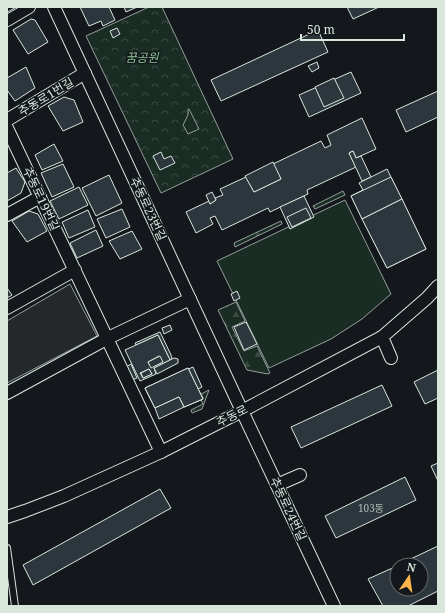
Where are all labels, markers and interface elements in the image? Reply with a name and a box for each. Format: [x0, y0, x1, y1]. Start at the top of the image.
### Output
scale bar [301, 16, 404, 42]
text: 50 m [307, 21, 335, 38]
park label: 꿈공원 [125, 49, 160, 66]
street label: 추동로1번길 [15, 73, 77, 120]
street label: 추동로19번길 [19, 164, 64, 233]
street label: 추동로23번길 [126, 174, 171, 243]
street label: 추동로 [213, 400, 250, 431]
street label: 추동로24번길 [266, 474, 311, 543]
house number: 103동 [358, 501, 384, 515]
north arrow [389, 557, 429, 597]
text: N [405, 558, 418, 575]

